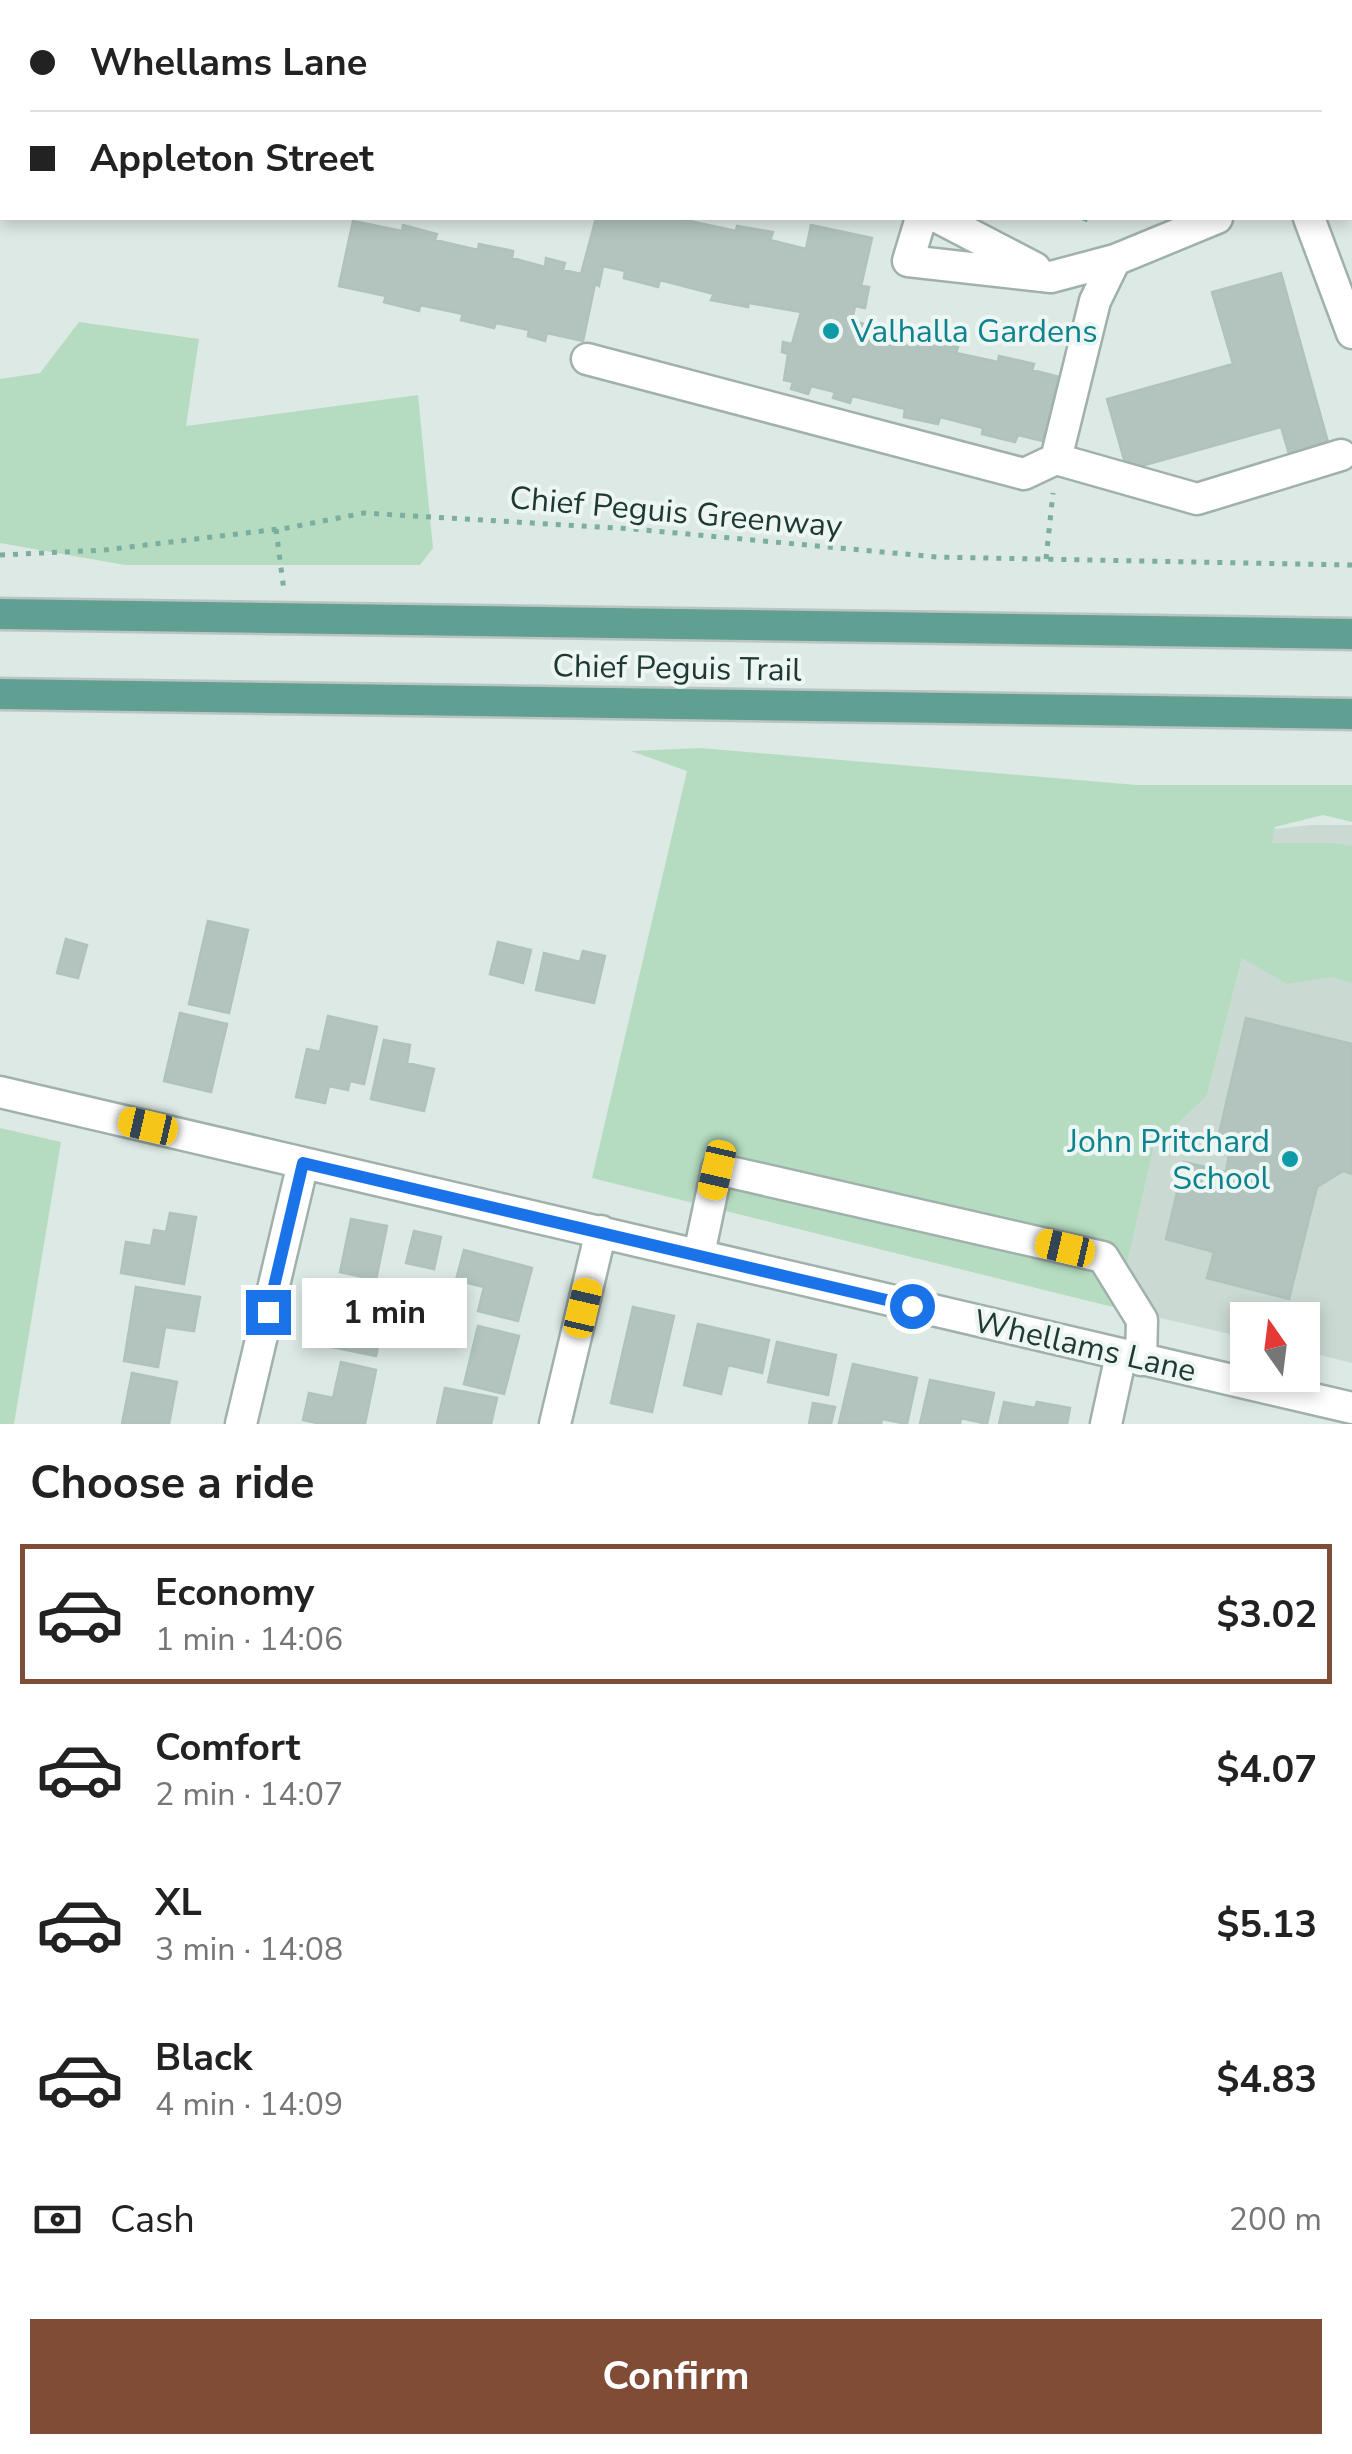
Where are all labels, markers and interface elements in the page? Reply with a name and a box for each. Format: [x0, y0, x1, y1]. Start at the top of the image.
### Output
text: Whellams Lane [90, 37, 367, 88]
text: Appleton Street [90, 133, 374, 184]
place label: Valhalla Gardens [850, 310, 1098, 353]
marker: Valhalla Gardens [820, 320, 842, 342]
street label: Chief Peguis Greenway [508, 476, 845, 548]
street label: Chief Peguis Trail [552, 644, 803, 692]
car [115, 1105, 181, 1147]
place label: John Pritchard School [1067, 1120, 1271, 1200]
car [696, 1137, 738, 1203]
marker: John Pritchard School [1279, 1148, 1301, 1170]
car [1032, 1227, 1098, 1269]
car [562, 1275, 604, 1341]
callout: 1 min [303, 1277, 468, 1347]
route start [890, 1284, 935, 1329]
route end [246, 1290, 291, 1335]
text: 1 min [343, 1291, 426, 1334]
street label: Whellams Lane [970, 1300, 1200, 1392]
north arrow [1230, 1302, 1320, 1392]
map controls [1230, 1302, 1320, 1392]
text: Choose a ride [30, 1453, 315, 1514]
text: Economy [155, 1567, 314, 1618]
icon: car [35, 1569, 125, 1659]
text: $3.02 [1216, 1589, 1317, 1640]
text: 1 min · 14:06 [155, 1618, 343, 1661]
text: Comfort [155, 1722, 300, 1773]
icon: car [35, 1724, 125, 1814]
text: $4.07 [1216, 1744, 1317, 1795]
text: 2 min · 14:07 [155, 1773, 343, 1816]
text: XL [155, 1877, 202, 1928]
icon: car [35, 1879, 125, 1969]
text: $5.13 [1216, 1899, 1317, 1950]
text: 3 min · 14:08 [155, 1928, 343, 1971]
text: Black [155, 2032, 252, 2083]
icon: car [35, 2034, 125, 2124]
text: $4.83 [1216, 2054, 1317, 2105]
text: 4 min · 14:09 [155, 2083, 343, 2126]
icon: cash [30, 2192, 85, 2247]
text: Cash [110, 2194, 195, 2245]
text: 200 m [1229, 2198, 1322, 2241]
button: Confirm [30, 2319, 1322, 2434]

